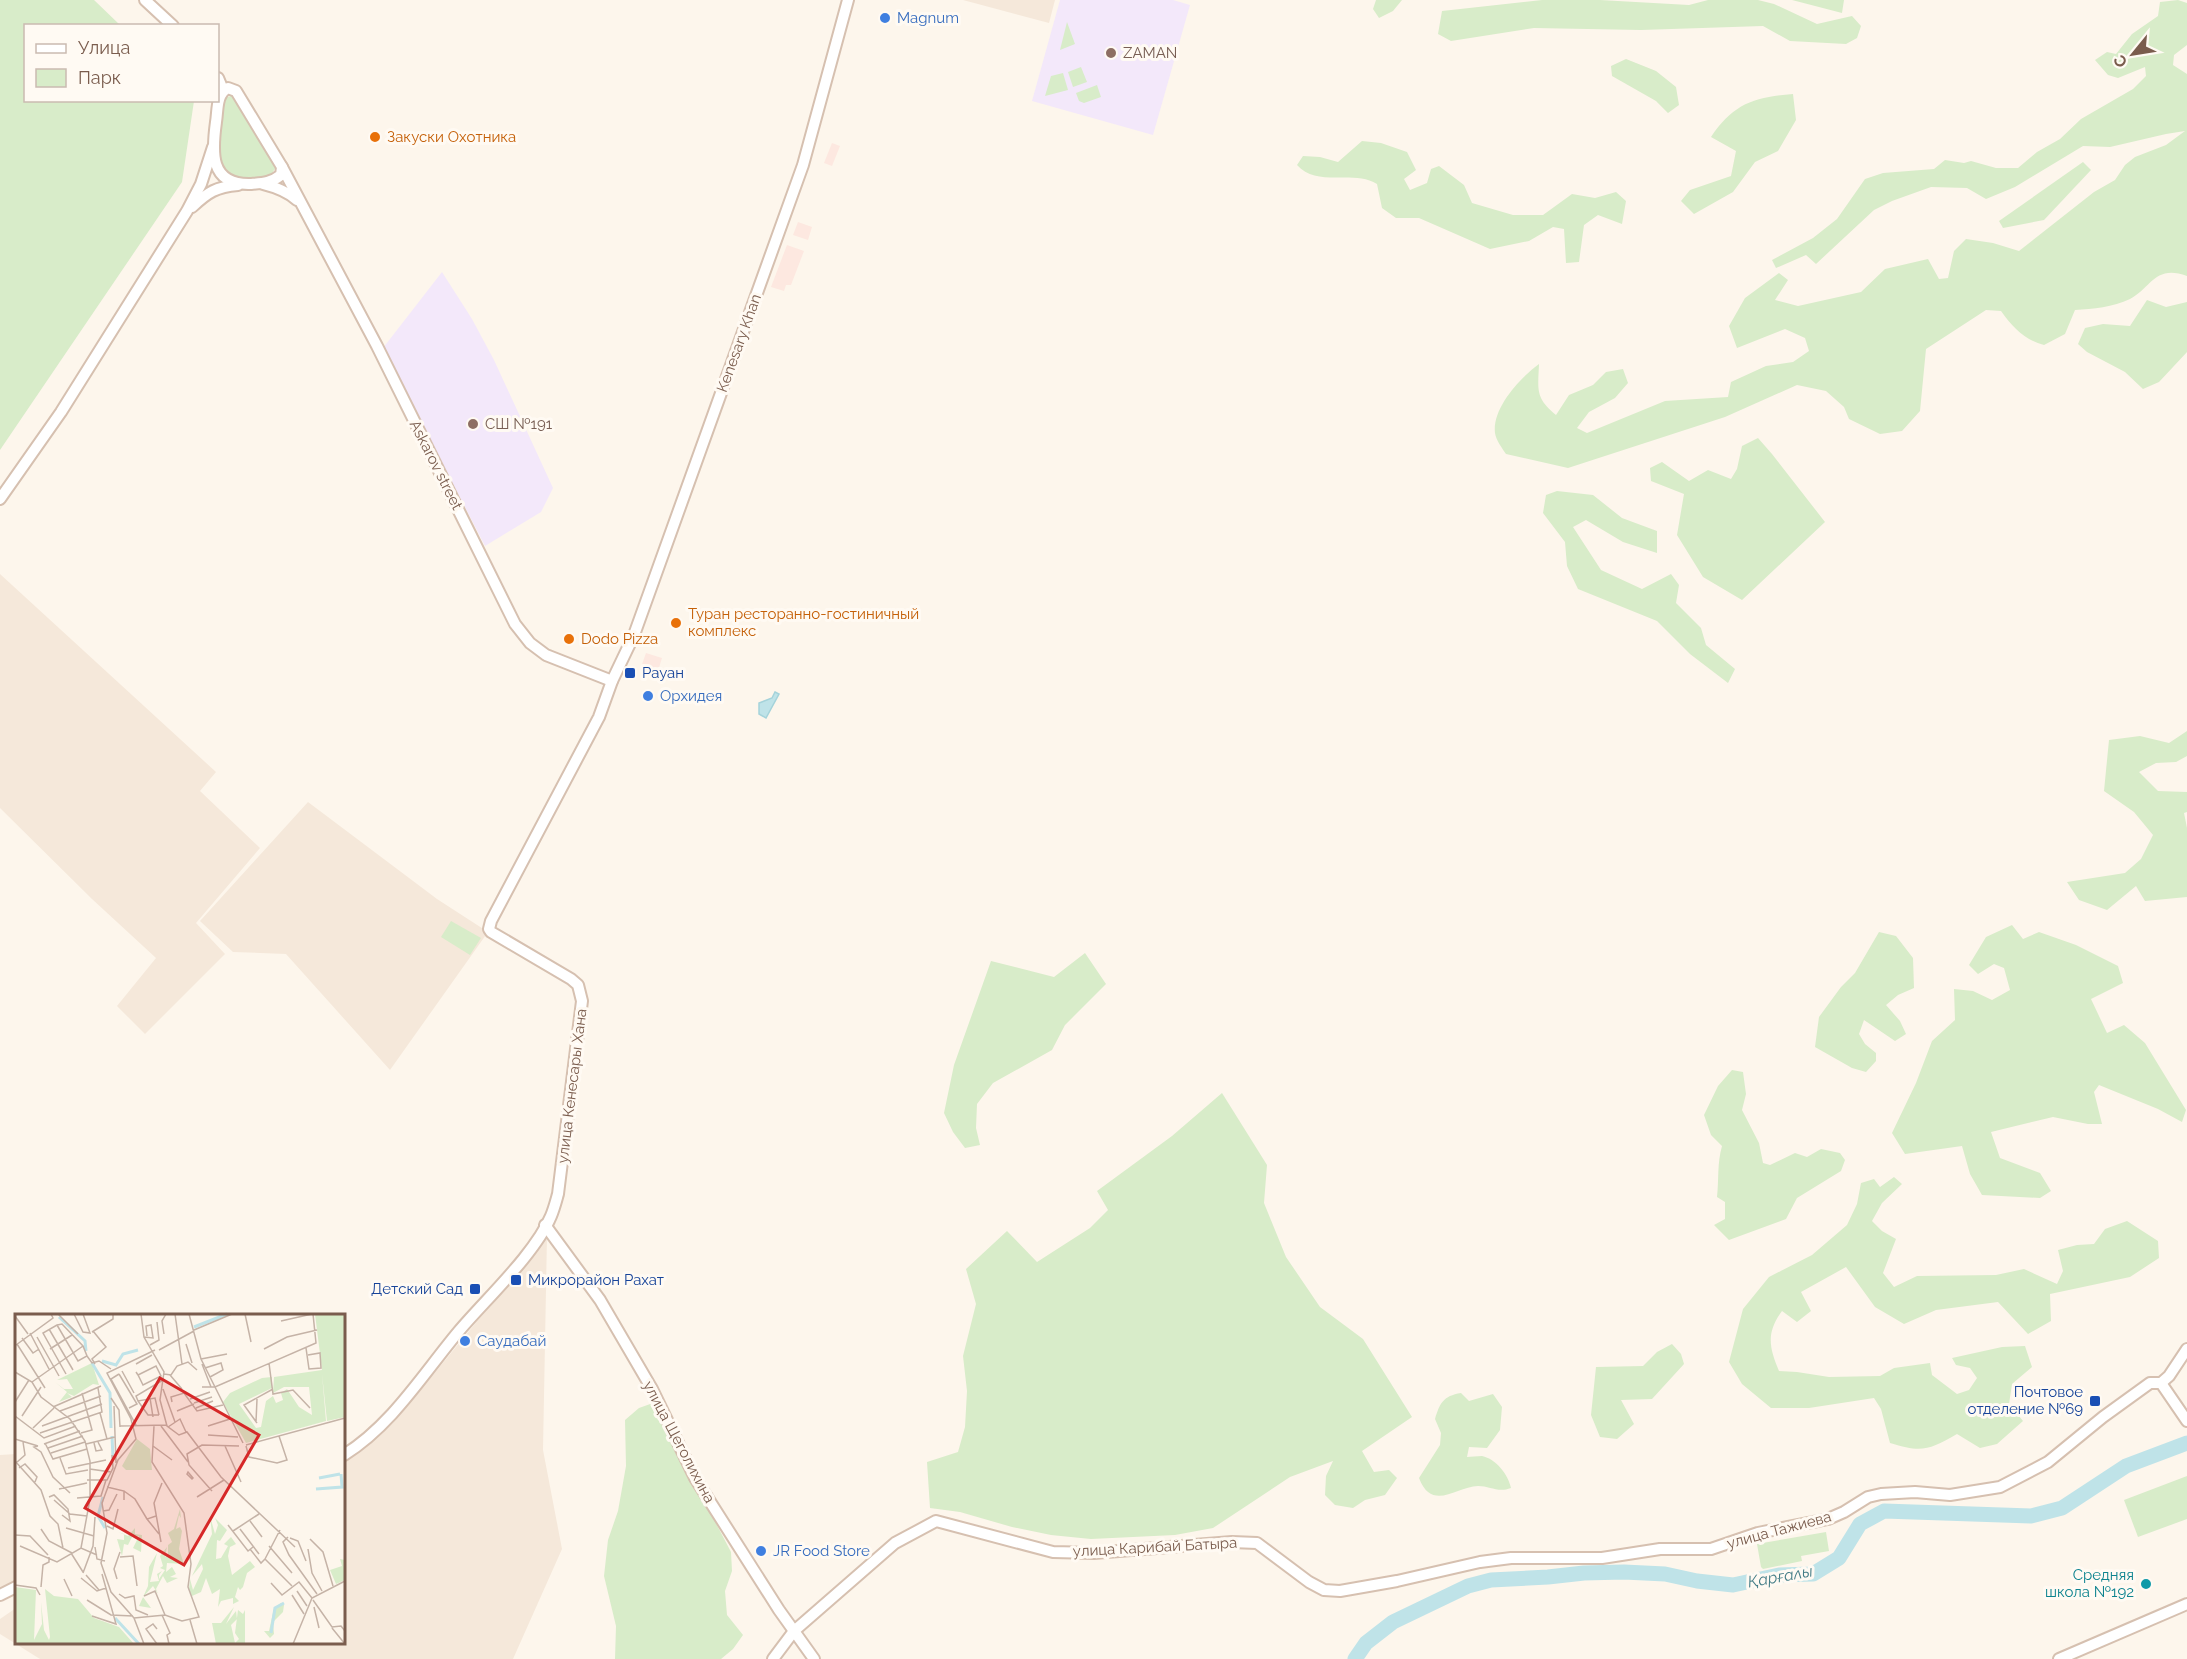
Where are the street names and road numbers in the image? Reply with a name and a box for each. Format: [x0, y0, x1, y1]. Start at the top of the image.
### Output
street label: Kenesary Khan [713, 291, 765, 395]
street label: Askarov street [406, 417, 466, 513]
street label: улица Кенесары Хана [554, 1008, 590, 1164]
street label: улица Щеголихина [639, 1378, 719, 1506]
street label: улица Тажиева [1725, 1507, 1833, 1553]
street label: улица Карибай Батыра [1072, 1534, 1238, 1560]

